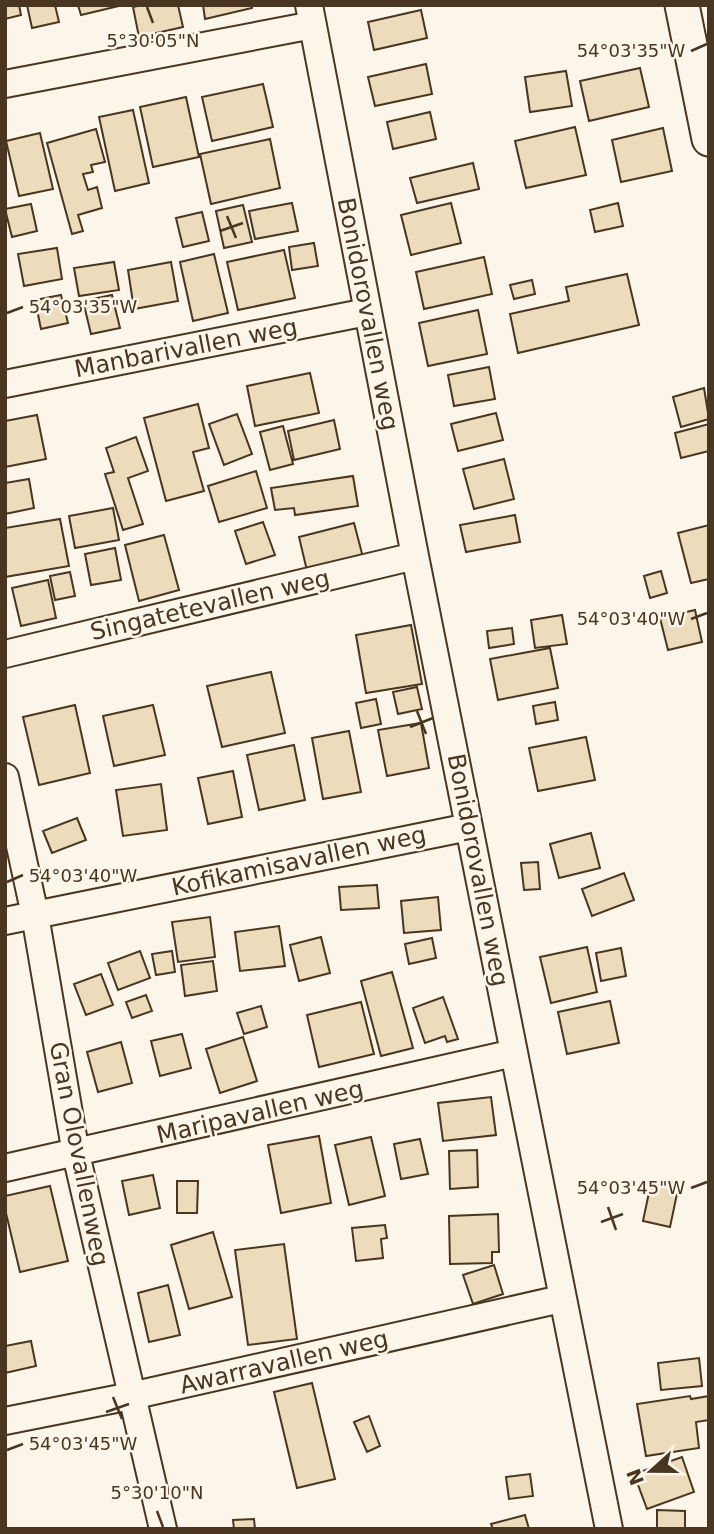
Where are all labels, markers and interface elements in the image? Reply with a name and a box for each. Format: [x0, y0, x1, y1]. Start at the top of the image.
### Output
text: 5°30'05"N [107, 30, 199, 51]
text: 54°03'35"W [577, 40, 686, 61]
street label: Bonidorovallen weg [332, 195, 404, 433]
text: 54°03'35"W [29, 296, 138, 317]
street label: Manbarivallen weg [72, 313, 300, 383]
street label: Singatetevallen weg [88, 564, 332, 646]
text: 54°03'40"W [577, 608, 686, 629]
street label: Bonidorovallen weg [442, 751, 514, 989]
street label: Kofikamisavallen weg [169, 820, 429, 902]
text: 54°03'40"W [29, 865, 138, 886]
street label: Gran Olovallenweg [43, 1039, 115, 1269]
street label: Maripavallen weg [154, 1075, 366, 1149]
text: 54°03'45"W [577, 1177, 686, 1198]
street label: Awarravallen weg [177, 1324, 391, 1400]
text: 54°03'45"W [29, 1433, 138, 1454]
north arrow [616, 1436, 686, 1506]
text: N [622, 1466, 648, 1488]
text: 5°30'10"N [111, 1482, 203, 1503]

